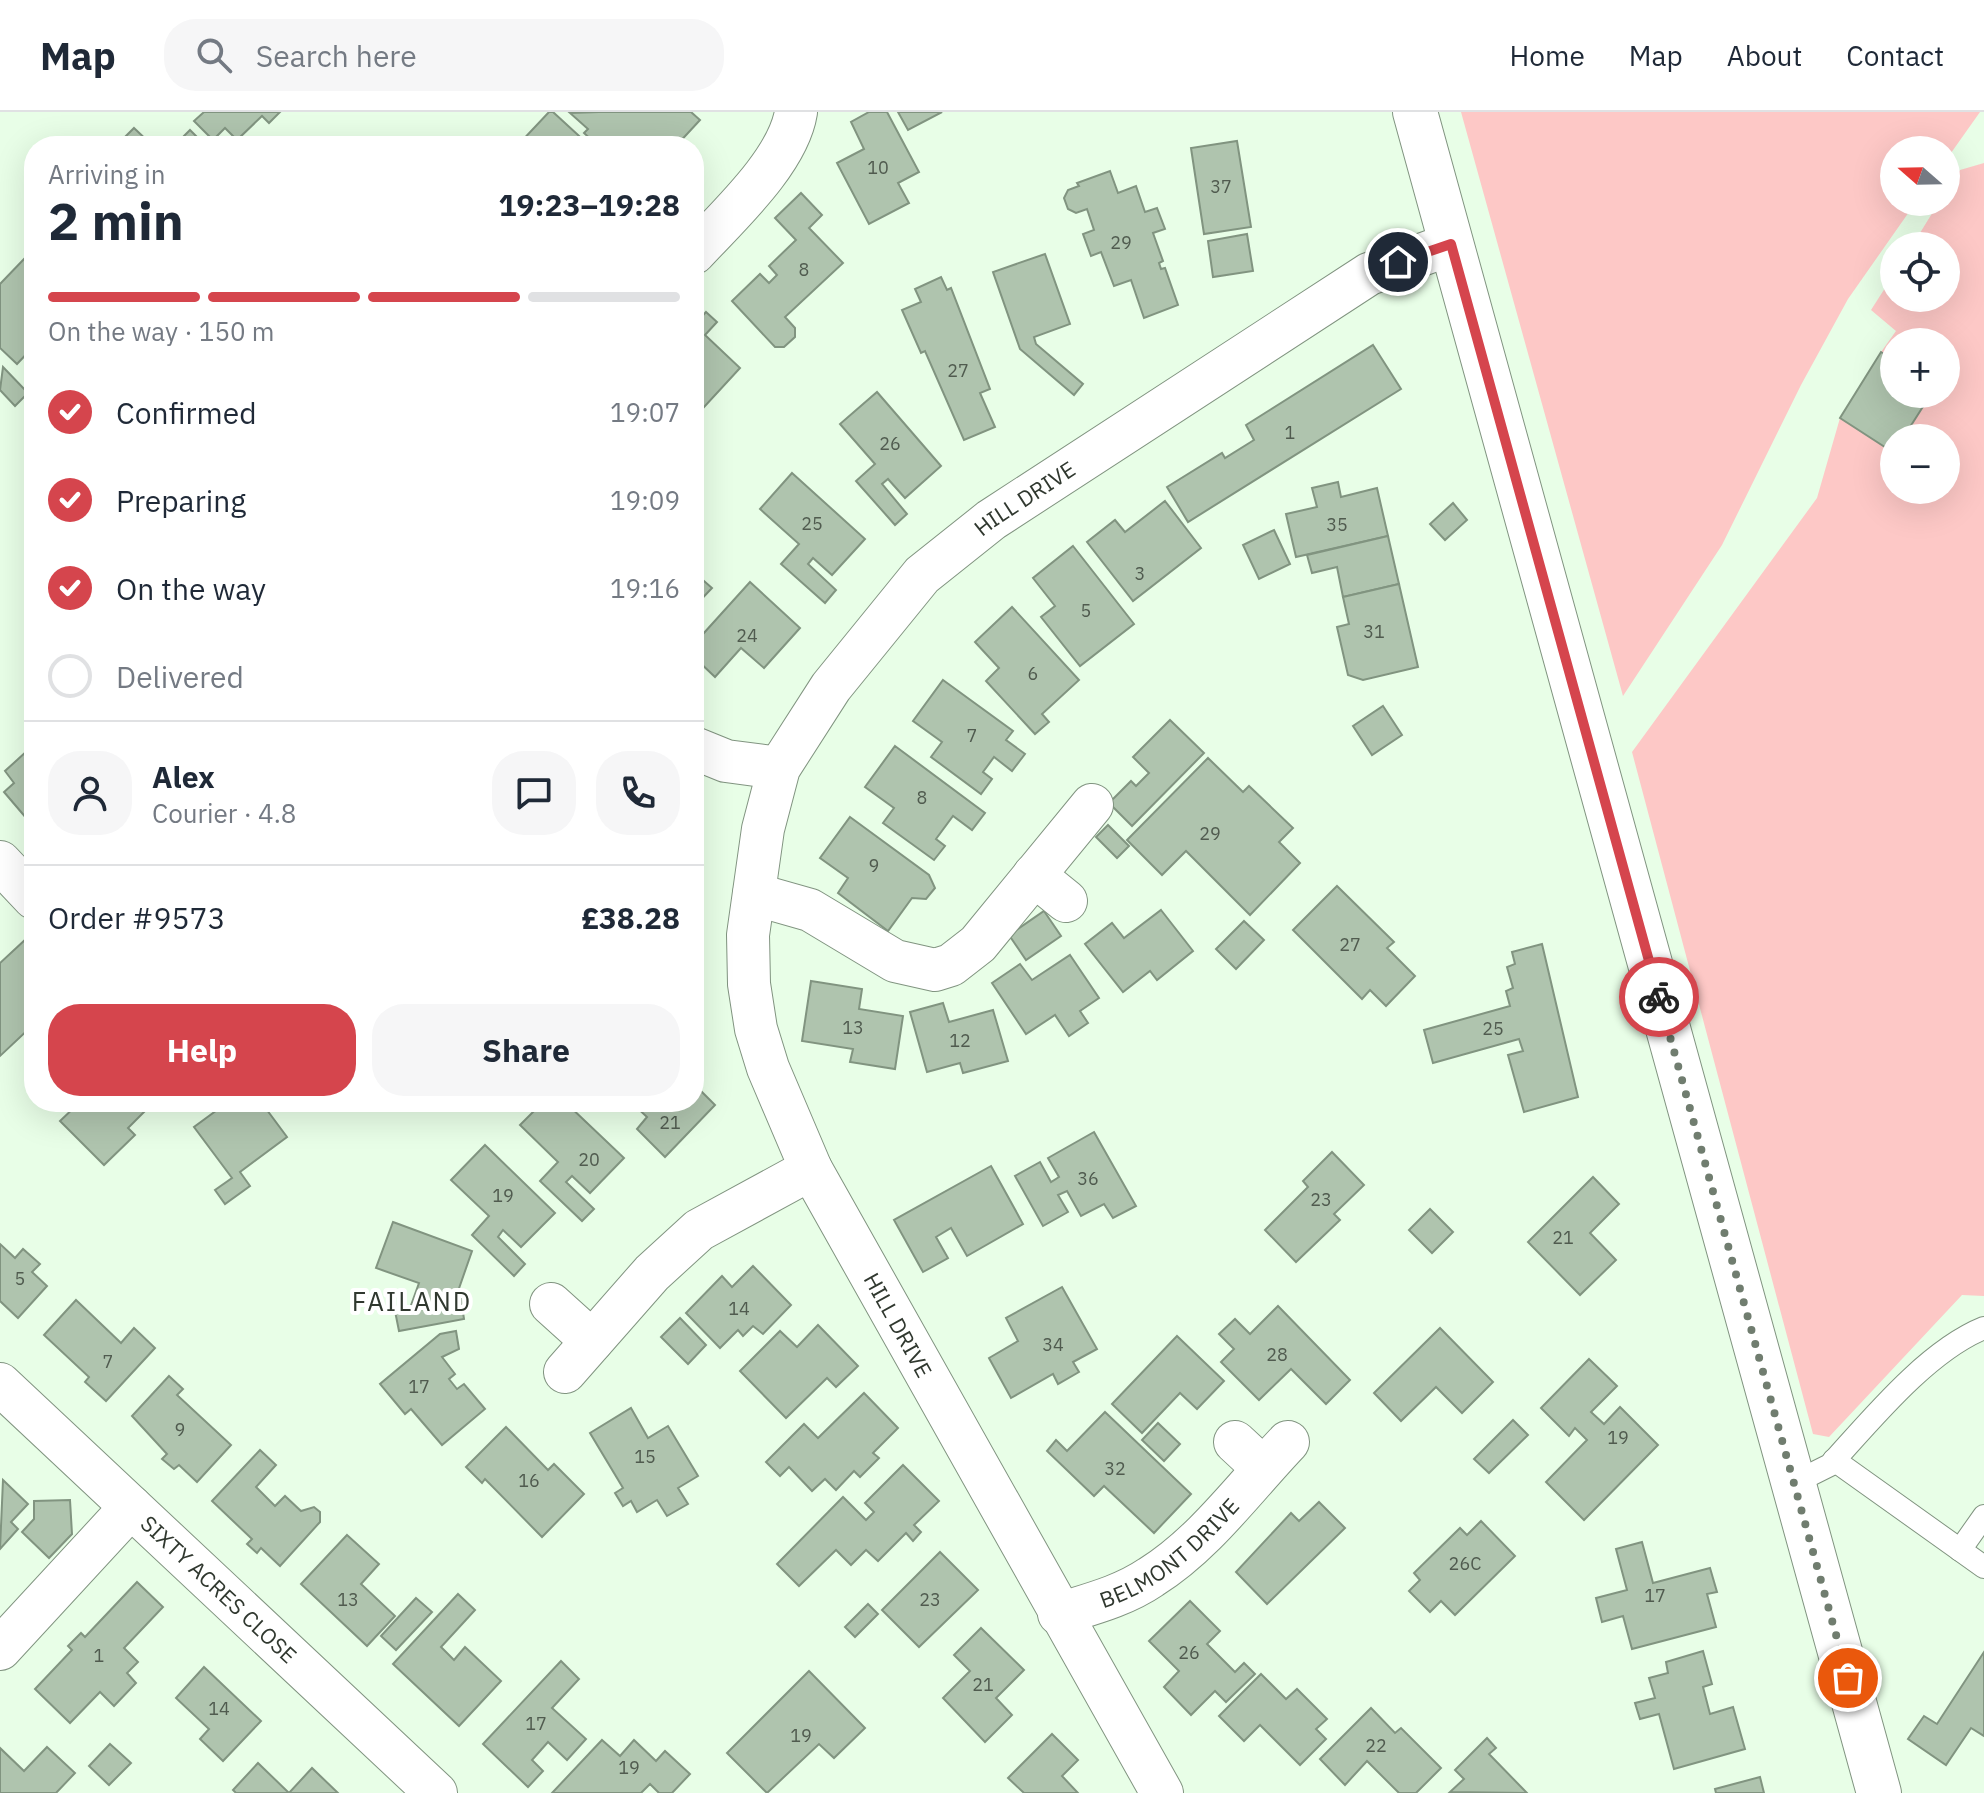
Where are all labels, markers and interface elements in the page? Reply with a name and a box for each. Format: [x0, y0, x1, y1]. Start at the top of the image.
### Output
search box [164, 19, 724, 91]
text: Map [40, 31, 116, 80]
icon: search [192, 33, 236, 77]
text: Search here [256, 36, 417, 75]
text: Home [1509, 37, 1585, 74]
text: Map [1629, 37, 1683, 74]
text: About [1727, 37, 1802, 74]
text: Contact [1846, 37, 1944, 74]
north arrow [1880, 136, 1960, 216]
map controls [1880, 136, 1960, 504]
house number: 10 [867, 156, 889, 179]
text: Arriving in [48, 157, 165, 191]
house number: 37 [1210, 175, 1232, 198]
text: 19:23–19:28 [499, 185, 680, 224]
text: 2 min [48, 187, 184, 254]
pin [1364, 228, 1432, 296]
house number: 29 [1110, 231, 1132, 254]
button: locate [1880, 232, 1960, 312]
icon: home [1376, 240, 1420, 284]
house number: 8 [799, 258, 809, 281]
text: On the way · 150 m [48, 314, 274, 348]
button: + [1880, 328, 1960, 408]
house number: 27 [947, 359, 969, 382]
icon: check [48, 390, 92, 434]
text: Confirmed [116, 393, 257, 432]
text: 19:07 [610, 395, 680, 429]
house number: 1 [1285, 421, 1295, 444]
button: − [1880, 424, 1960, 504]
house number: 26 [879, 432, 901, 455]
street label: HILL DRIVE [968, 454, 1081, 542]
icon: check [48, 478, 92, 522]
text: Preparing [116, 481, 246, 520]
text: 19:09 [610, 483, 680, 517]
house number: 25 [801, 512, 823, 535]
house number: 35 [1326, 513, 1348, 536]
house number: 3 [1135, 562, 1145, 585]
icon: check [48, 566, 92, 610]
text: On the way [116, 569, 266, 608]
text: 19:16 [610, 571, 680, 605]
house number: 5 [1081, 599, 1091, 622]
house number: 31 [1363, 620, 1385, 643]
house number: 24 [736, 624, 758, 647]
text: Delivered [116, 657, 244, 696]
house number: 6 [1028, 662, 1038, 685]
house number: 7 [967, 724, 977, 747]
button: person [48, 751, 132, 835]
button: chat [492, 751, 576, 835]
button: phone [596, 751, 680, 835]
text: Alex [152, 757, 215, 796]
house number: 8 [917, 786, 927, 809]
text: Courier · 4.8 [152, 796, 296, 830]
house number: 29 [1199, 822, 1221, 845]
house number: 9 [869, 854, 879, 877]
text: Order #9573 [48, 898, 225, 937]
text: £38.28 [581, 898, 680, 937]
house number: 27 [1339, 933, 1361, 956]
courier [1619, 957, 1699, 1037]
icon: bike [1637, 975, 1681, 1019]
button: Help [48, 1004, 356, 1096]
button: Share [372, 1004, 680, 1096]
house number: 13 [842, 1016, 864, 1039]
house number: 25 [1482, 1017, 1504, 1040]
house number: 12 [949, 1029, 971, 1052]
house number: 21 [659, 1111, 681, 1134]
house number: 20 [578, 1148, 600, 1171]
house number: 36 [1077, 1167, 1099, 1190]
house number: 19 [492, 1184, 514, 1207]
house number: 23 [1310, 1188, 1332, 1211]
house number: 21 [1552, 1226, 1574, 1249]
house number: 5 [15, 1267, 25, 1290]
street label: HILL DRIVE [858, 1267, 939, 1382]
district label: FAILAND [352, 1284, 472, 1318]
house number: 14 [728, 1297, 750, 1320]
house number: 34 [1042, 1333, 1064, 1356]
house number: 28 [1266, 1343, 1288, 1366]
house number: 7 [103, 1350, 113, 1373]
house number: 17 [408, 1375, 430, 1398]
house number: 9 [175, 1418, 185, 1441]
house number: 19 [1607, 1426, 1629, 1449]
house number: 15 [634, 1445, 656, 1468]
house number: 32 [1104, 1457, 1126, 1480]
house number: 16 [518, 1469, 540, 1492]
street label: BELMONT DRIVE [1095, 1492, 1245, 1614]
street label: SIXTY ACRES CLOSE [135, 1509, 303, 1669]
house number: 26C [1449, 1552, 1481, 1575]
house number: 17 [1644, 1584, 1666, 1607]
house number: 13 [337, 1588, 359, 1611]
house number: 23 [919, 1588, 941, 1611]
house number: 26 [1178, 1641, 1200, 1664]
house number: 1 [94, 1644, 104, 1667]
pin [1814, 1644, 1882, 1712]
icon: bag [1826, 1656, 1870, 1700]
house number: 21 [972, 1673, 994, 1696]
house number: 14 [208, 1697, 230, 1720]
house number: 17 [525, 1712, 547, 1735]
house number: 19 [790, 1724, 812, 1747]
house number: 22 [1365, 1734, 1387, 1757]
house number: 19 [618, 1756, 640, 1779]

